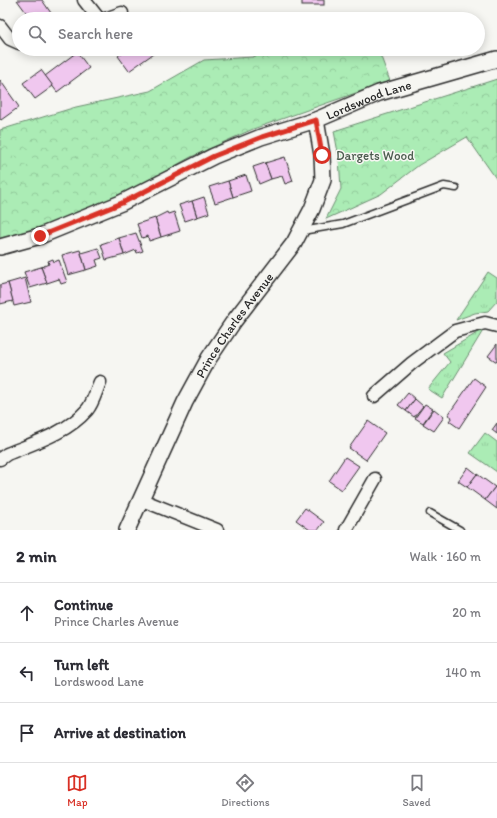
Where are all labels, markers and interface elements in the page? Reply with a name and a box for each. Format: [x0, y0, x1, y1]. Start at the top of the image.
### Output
search box [12, 12, 485, 56]
icon: search [26, 23, 48, 45]
text: Search here [58, 25, 133, 43]
street label: Lordswood Lane [324, 77, 413, 122]
route start [313, 146, 331, 164]
park label: Dargets Wood [336, 148, 414, 163]
route end [31, 227, 49, 245]
street label: Prince Charles Avenue [192, 269, 276, 380]
text: 2 min [16, 546, 56, 566]
text: Walk · 160 m [410, 549, 481, 564]
text: Continue [54, 596, 113, 614]
icon: ahead [16, 602, 38, 624]
text: 20 m [452, 605, 481, 620]
text: Prince Charles Avenue [54, 614, 179, 629]
text: Turn left [54, 656, 109, 674]
icon: left [16, 662, 38, 684]
text: 140 m [445, 665, 481, 680]
text: Lordswood Lane [54, 674, 144, 689]
icon: arrive [16, 722, 38, 744]
text: Arrive at destination [54, 724, 186, 742]
tab: Map [66, 772, 88, 809]
tab: Directions [221, 772, 270, 809]
tab: Saved [402, 772, 431, 809]

